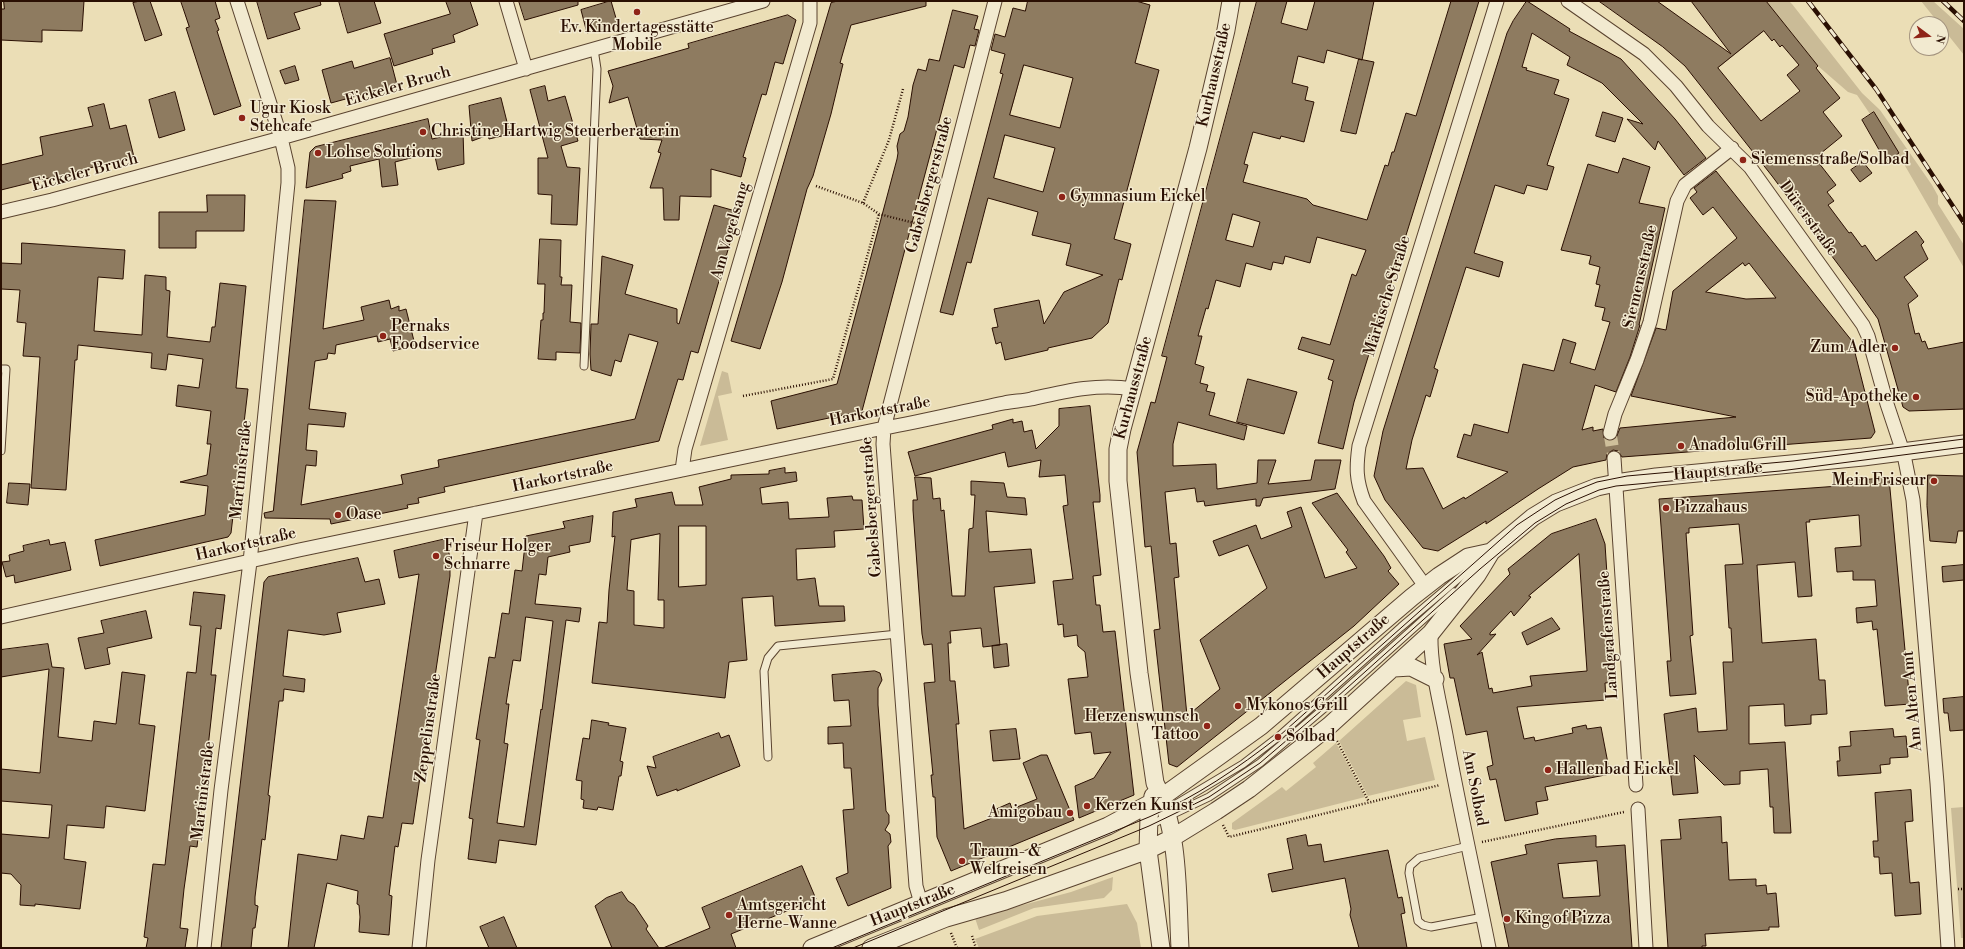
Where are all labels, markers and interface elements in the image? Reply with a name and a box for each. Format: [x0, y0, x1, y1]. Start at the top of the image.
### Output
marker: Ev. Kindertagesstätte Mobile [632, 7, 642, 17]
north arrow [1909, 16, 1949, 56]
place label: Ev. Kindertagesstätte Mobile [560, 18, 714, 56]
street label: Kurhausstraße [1194, 21, 1236, 129]
text: N [1932, 33, 1948, 45]
street label: Eickeler Bruch [343, 63, 453, 111]
place label: Ugur Kiosk Stehcafe [250, 99, 330, 137]
marker: Ugur Kiosk Stehcafe [237, 113, 247, 123]
street label: Gabelsbergerstraße [903, 115, 957, 255]
place label: Christine Hartwig Steuerberaterin [431, 122, 679, 142]
marker: Christine Hartwig Steuerberaterin [418, 127, 428, 137]
place label: Lohse Solutions [326, 143, 442, 163]
marker: Lohse Solutions [313, 148, 323, 158]
street label: Eickeler Bruch [30, 150, 140, 196]
place label: Siemensstraße/Solbad [1751, 150, 1909, 170]
marker: Siemensstraße/Solbad [1738, 155, 1748, 165]
street label: Dürerstraße [1774, 178, 1842, 260]
street label: Am Vogelsang [708, 180, 754, 282]
place label: Gymnasium Eickel [1070, 187, 1205, 207]
marker: Gymnasium Eickel [1057, 192, 1067, 202]
street label: Siemensstraße [1620, 223, 1662, 331]
street label: Märkische Straße [1361, 233, 1415, 359]
place label: Pernaks Foodservice [391, 317, 479, 355]
marker: Pernaks Foodservice [378, 331, 388, 341]
street label: Kurhausstraße [1111, 334, 1157, 442]
place label: Zum Adler [1811, 338, 1887, 358]
marker: Zum Adler [1890, 343, 1900, 353]
place label: Süd-Apotheke [1806, 387, 1908, 407]
marker: Süd-Apotheke [1911, 392, 1921, 402]
street label: Harkortstraße [828, 393, 932, 431]
street label: Martinistraße [227, 419, 257, 521]
street label: Gabelsbergerstraße [858, 436, 886, 578]
place label: Anadolu Grill [1689, 436, 1787, 456]
marker: Anadolu Grill [1676, 441, 1686, 451]
street label: Harkortstraße [511, 457, 615, 497]
street label: Hauptstraße [1672, 459, 1764, 485]
place label: Mein Friseur [1832, 471, 1926, 491]
marker: Mein Friseur [1929, 476, 1939, 486]
place label: Pizzahaus [1674, 498, 1747, 518]
marker: Pizzahaus [1661, 503, 1671, 513]
place label: Oase [346, 505, 382, 525]
marker: Oase [333, 510, 343, 520]
street label: Harkortstraße [194, 524, 298, 566]
place label: Friseur Holger Schnarre [444, 537, 551, 575]
marker: Friseur Holger Schnarre [431, 551, 441, 561]
street label: Landgrafenstraße [1595, 570, 1623, 700]
street label: Hauptstraße [1314, 610, 1394, 684]
street label: Am Alten Amt [1899, 650, 1927, 752]
street label: Zeppelinstraße [412, 672, 446, 784]
place label: Mykonos Grill [1246, 696, 1348, 716]
marker: Mykonos Grill [1233, 701, 1243, 711]
place label: Herzenswunsch Tattoo [1084, 707, 1199, 745]
marker: Herzenswunsch Tattoo [1202, 721, 1212, 731]
place label: Solbad [1286, 727, 1335, 747]
marker: Solbad [1273, 732, 1283, 742]
street label: Martinistraße [188, 740, 220, 842]
street label: Am Solbad [1457, 748, 1491, 828]
place label: Hallenbad Eickel [1556, 760, 1679, 780]
marker: Hallenbad Eickel [1543, 765, 1553, 775]
place label: Kerzen Kunst [1095, 796, 1194, 816]
marker: Kerzen Kunst [1082, 801, 1092, 811]
place label: Amigobau [988, 803, 1062, 823]
marker: Amigobau [1065, 808, 1075, 818]
place label: Traum- & Weltreisen [970, 842, 1047, 880]
marker: Traum- & Weltreisen [957, 856, 967, 866]
street label: Hauptstraße [868, 880, 958, 932]
place label: Amtsgericht Herne-Wanne [737, 896, 837, 934]
place label: King of Pizza [1515, 909, 1611, 929]
marker: Amtsgericht Herne-Wanne [724, 910, 734, 920]
marker: King of Pizza [1502, 914, 1512, 924]

